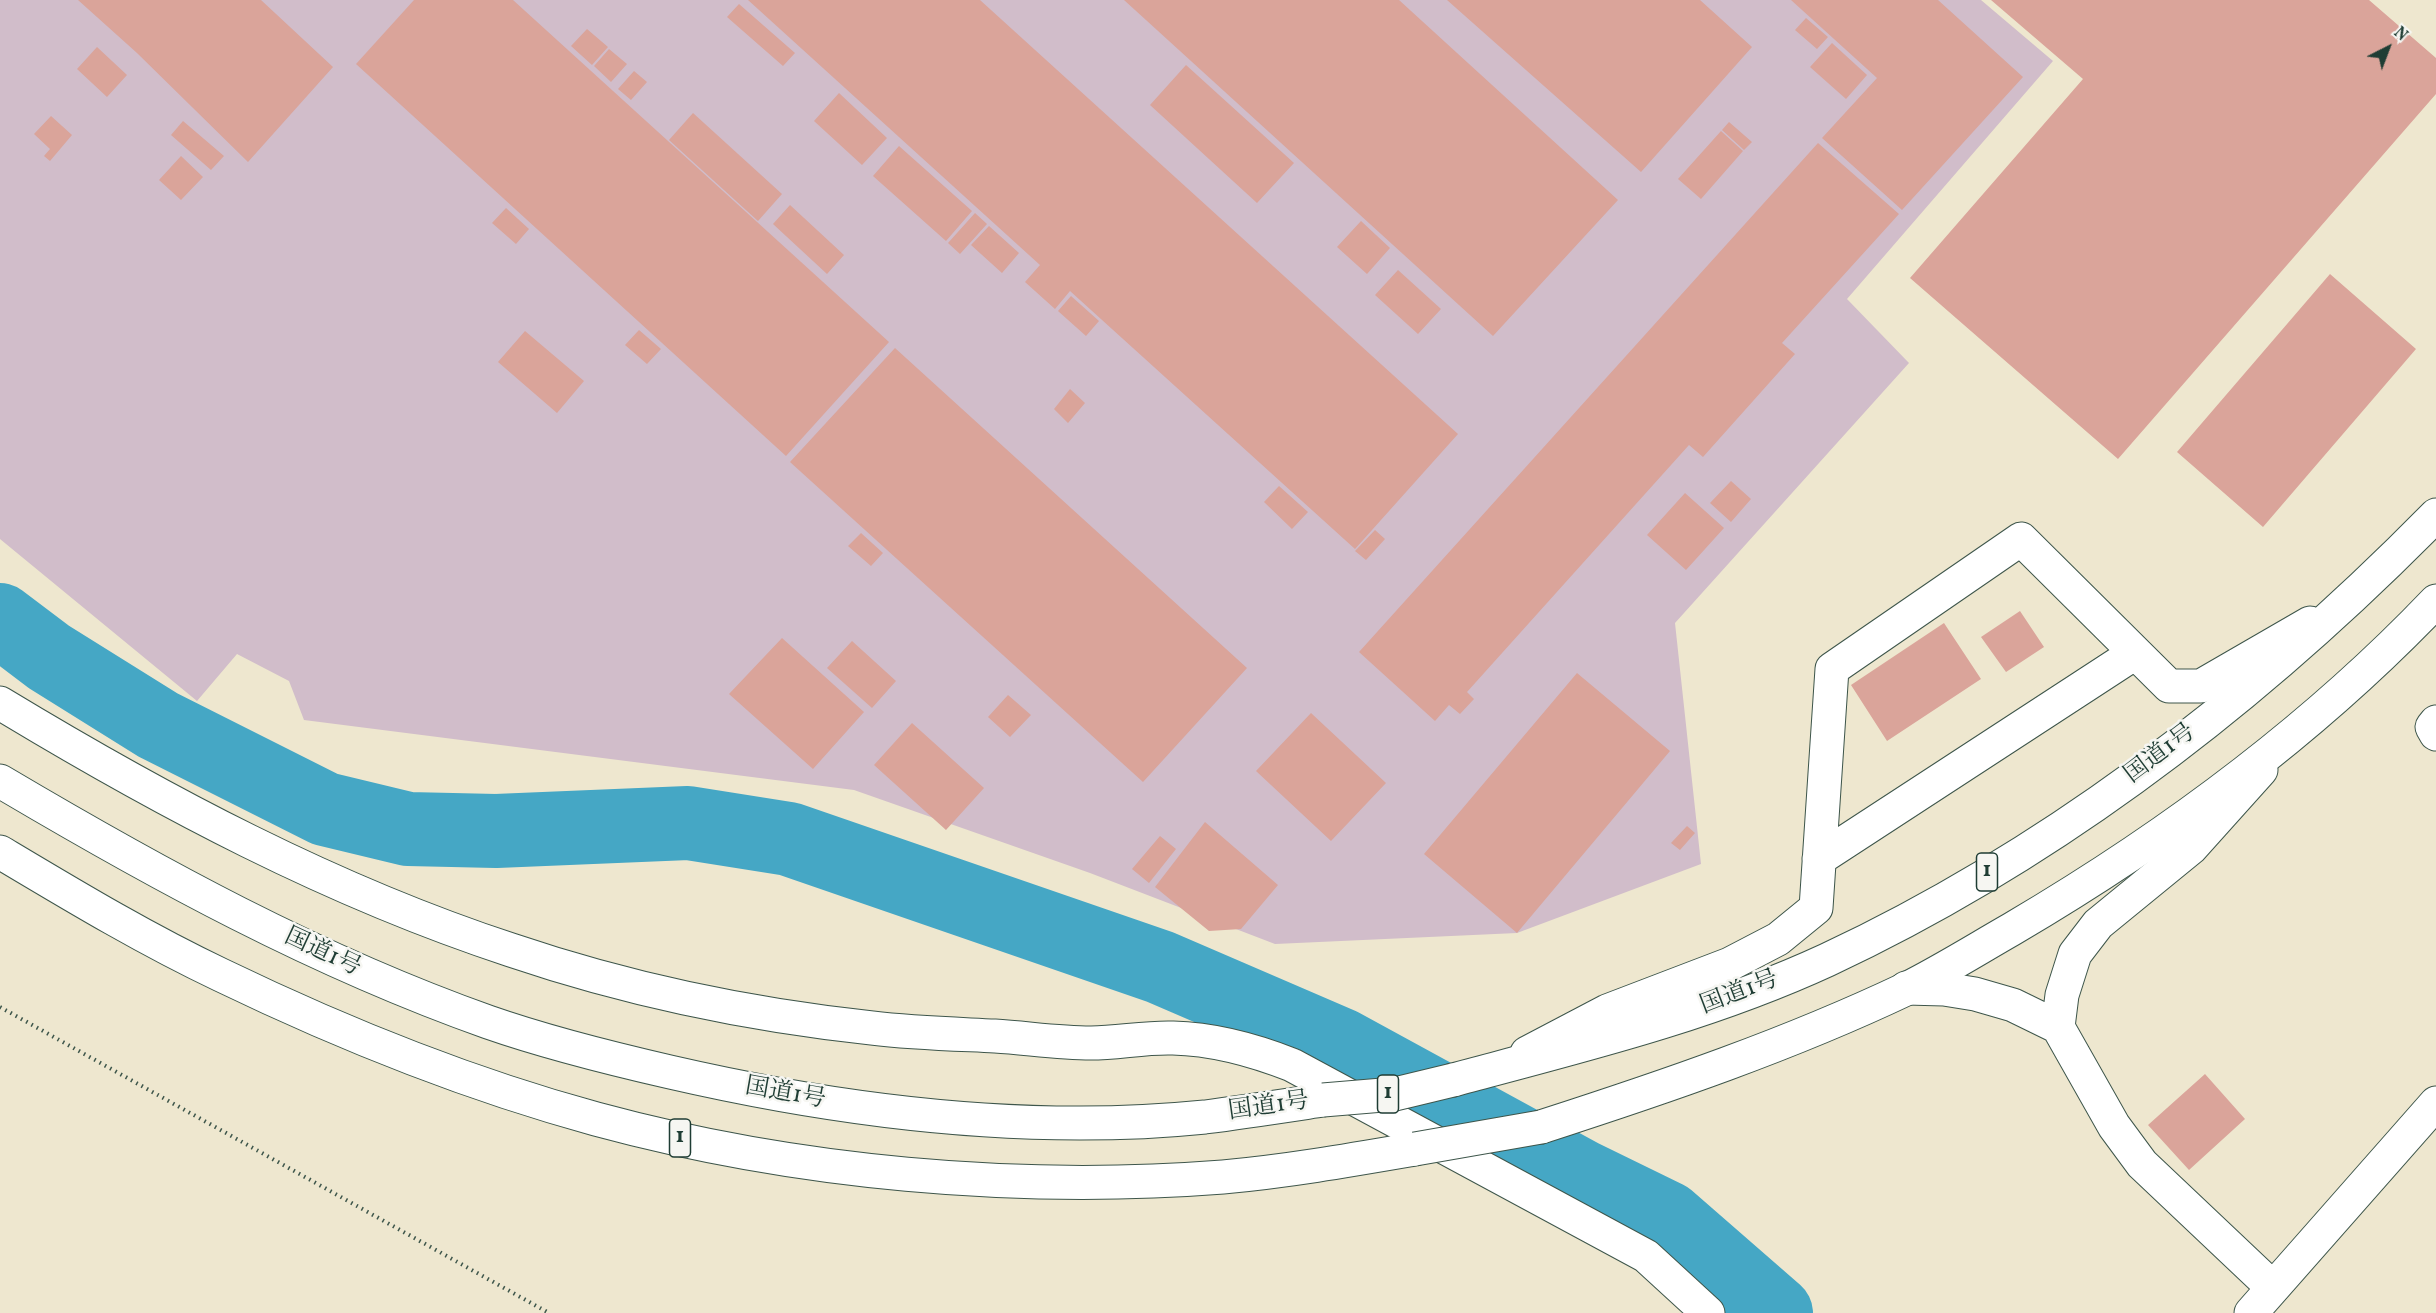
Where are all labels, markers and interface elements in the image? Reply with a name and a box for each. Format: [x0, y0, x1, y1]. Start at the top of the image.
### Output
north arrow [2358, 18, 2418, 78]
text: N [2388, 23, 2412, 47]
street label: 国道1号 [2120, 719, 2202, 791]
road number: 1 [1976, 853, 1998, 891]
street label: 国道1号 [279, 924, 365, 984]
street label: 国道1号 [1697, 966, 1783, 1022]
street label: 国道1号 [742, 1074, 828, 1116]
road number: 1 [1378, 1075, 1398, 1113]
street label: 国道1号 [1227, 1088, 1311, 1128]
road number: 1 [670, 1119, 690, 1157]

